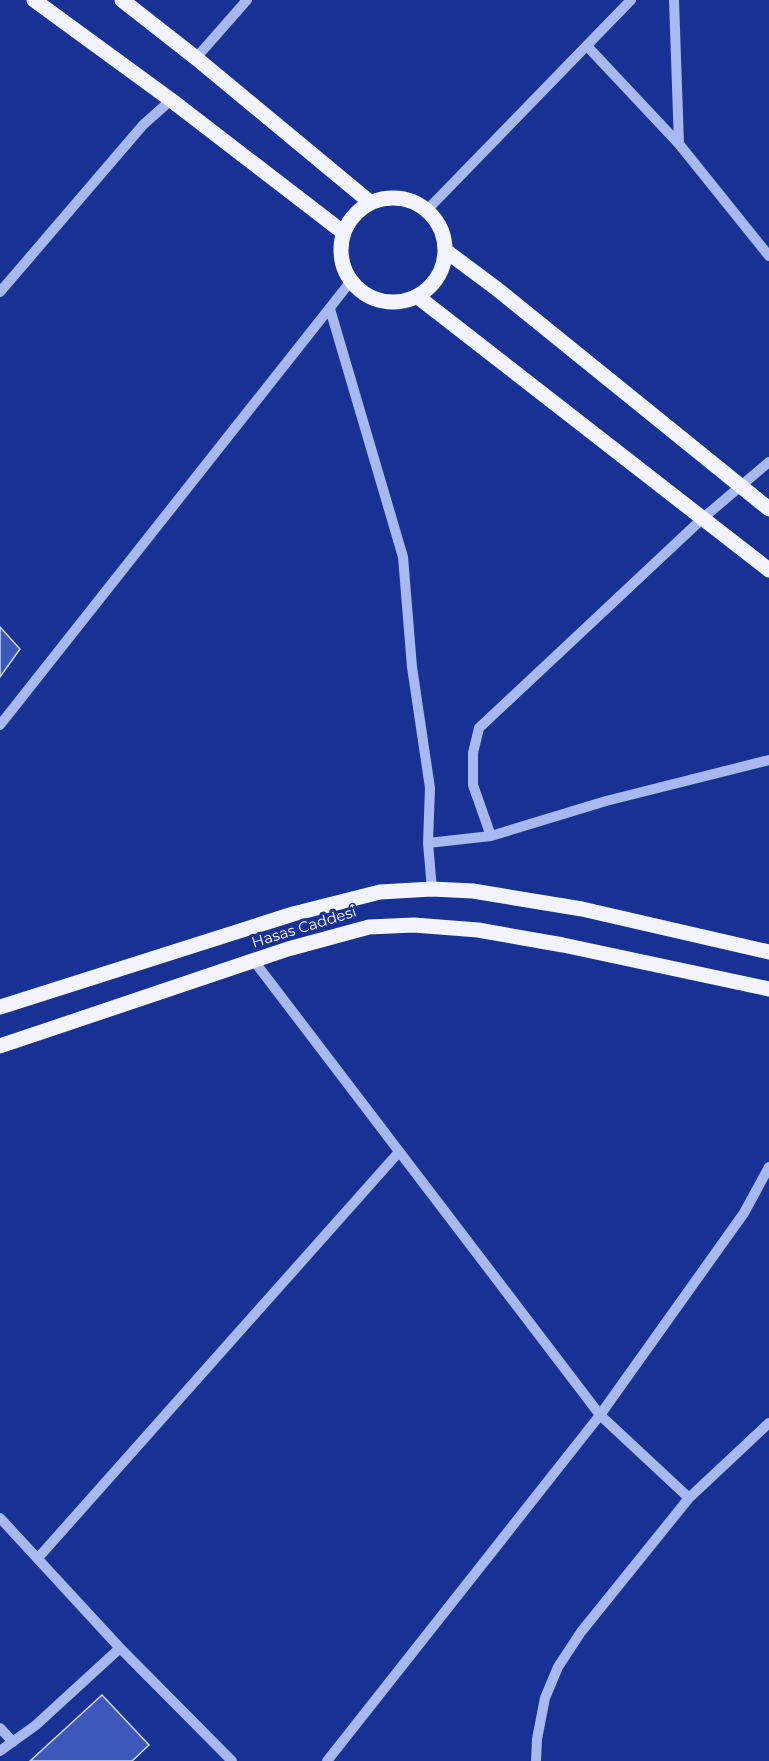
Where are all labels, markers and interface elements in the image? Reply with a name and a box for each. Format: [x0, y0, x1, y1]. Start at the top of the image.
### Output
street label: Hasas Caddesi [249, 902, 359, 951]

